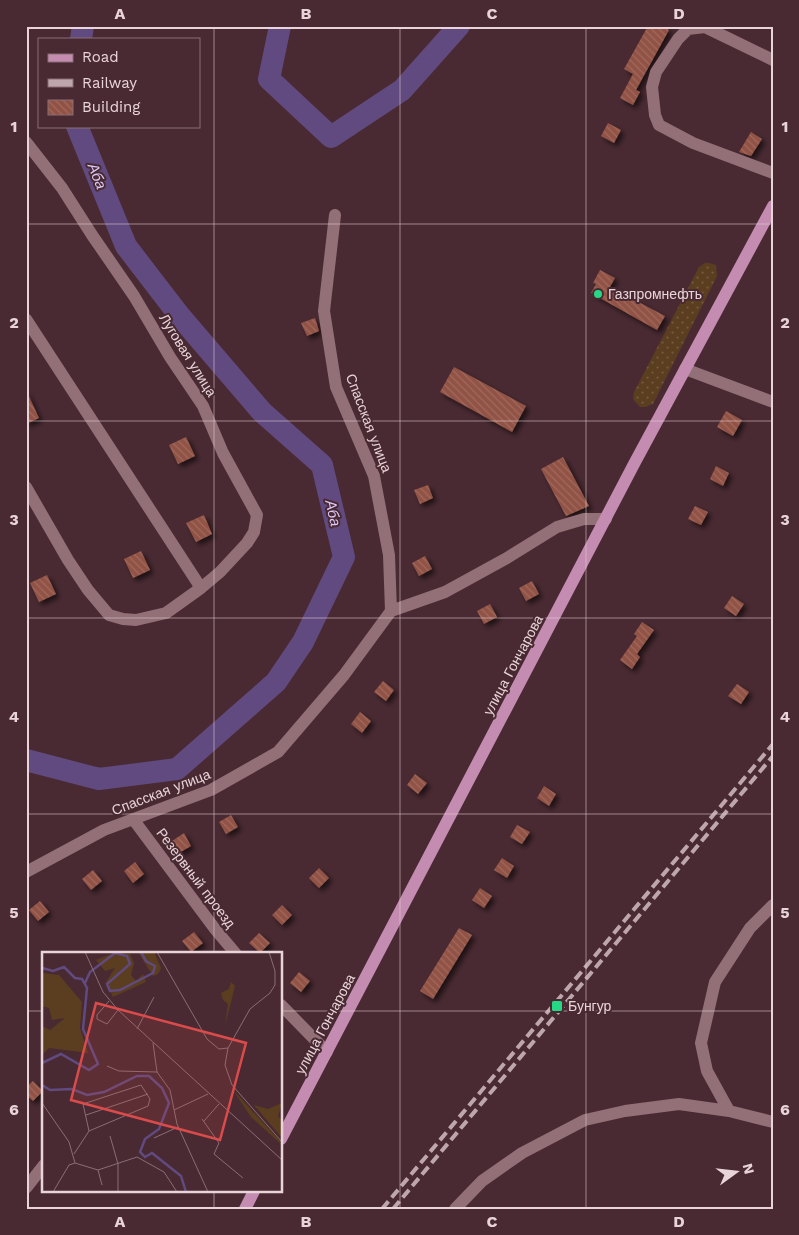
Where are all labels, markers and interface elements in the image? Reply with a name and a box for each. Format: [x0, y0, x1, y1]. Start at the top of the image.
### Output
text: A [115, 4, 126, 23]
text: B [301, 4, 312, 23]
text: C [487, 4, 498, 23]
text: D [673, 4, 685, 23]
legend [38, 38, 200, 128]
text: Road [82, 48, 119, 66]
text: Railway [82, 74, 137, 92]
text: Building [82, 98, 140, 116]
text: 1 [11, 117, 17, 136]
text: 1 [782, 117, 788, 136]
water label: Аба [83, 159, 110, 192]
place label: Газпромнефть [608, 286, 702, 302]
marker: Газпромнефть [592, 288, 604, 300]
street label: Луговая улица [156, 311, 220, 400]
text: 2 [9, 313, 19, 332]
text: 2 [780, 313, 790, 332]
street label: Спасская улица [343, 371, 395, 475]
water label: Аба [321, 497, 345, 528]
text: 3 [9, 510, 19, 529]
text: 3 [780, 510, 790, 529]
street label: улица Гончарова [480, 612, 546, 718]
text: 4 [9, 707, 19, 726]
text: 4 [780, 707, 790, 726]
street label: Спасская улица [109, 766, 213, 818]
street label: Резервный проезд [153, 825, 239, 931]
text: 5 [9, 903, 19, 922]
text: 5 [780, 903, 790, 922]
inset map [42, 952, 282, 1192]
street label: улица Гончарова [292, 971, 358, 1077]
place label: Бунгур [568, 998, 612, 1014]
marker: Бунгур [550, 999, 564, 1013]
text: 6 [9, 1100, 19, 1119]
text: 6 [780, 1100, 790, 1119]
north arrow [712, 1148, 762, 1198]
text: N [739, 1162, 758, 1176]
text: A [115, 1212, 126, 1231]
text: B [301, 1212, 312, 1231]
text: C [487, 1212, 498, 1231]
text: D [673, 1212, 685, 1231]

